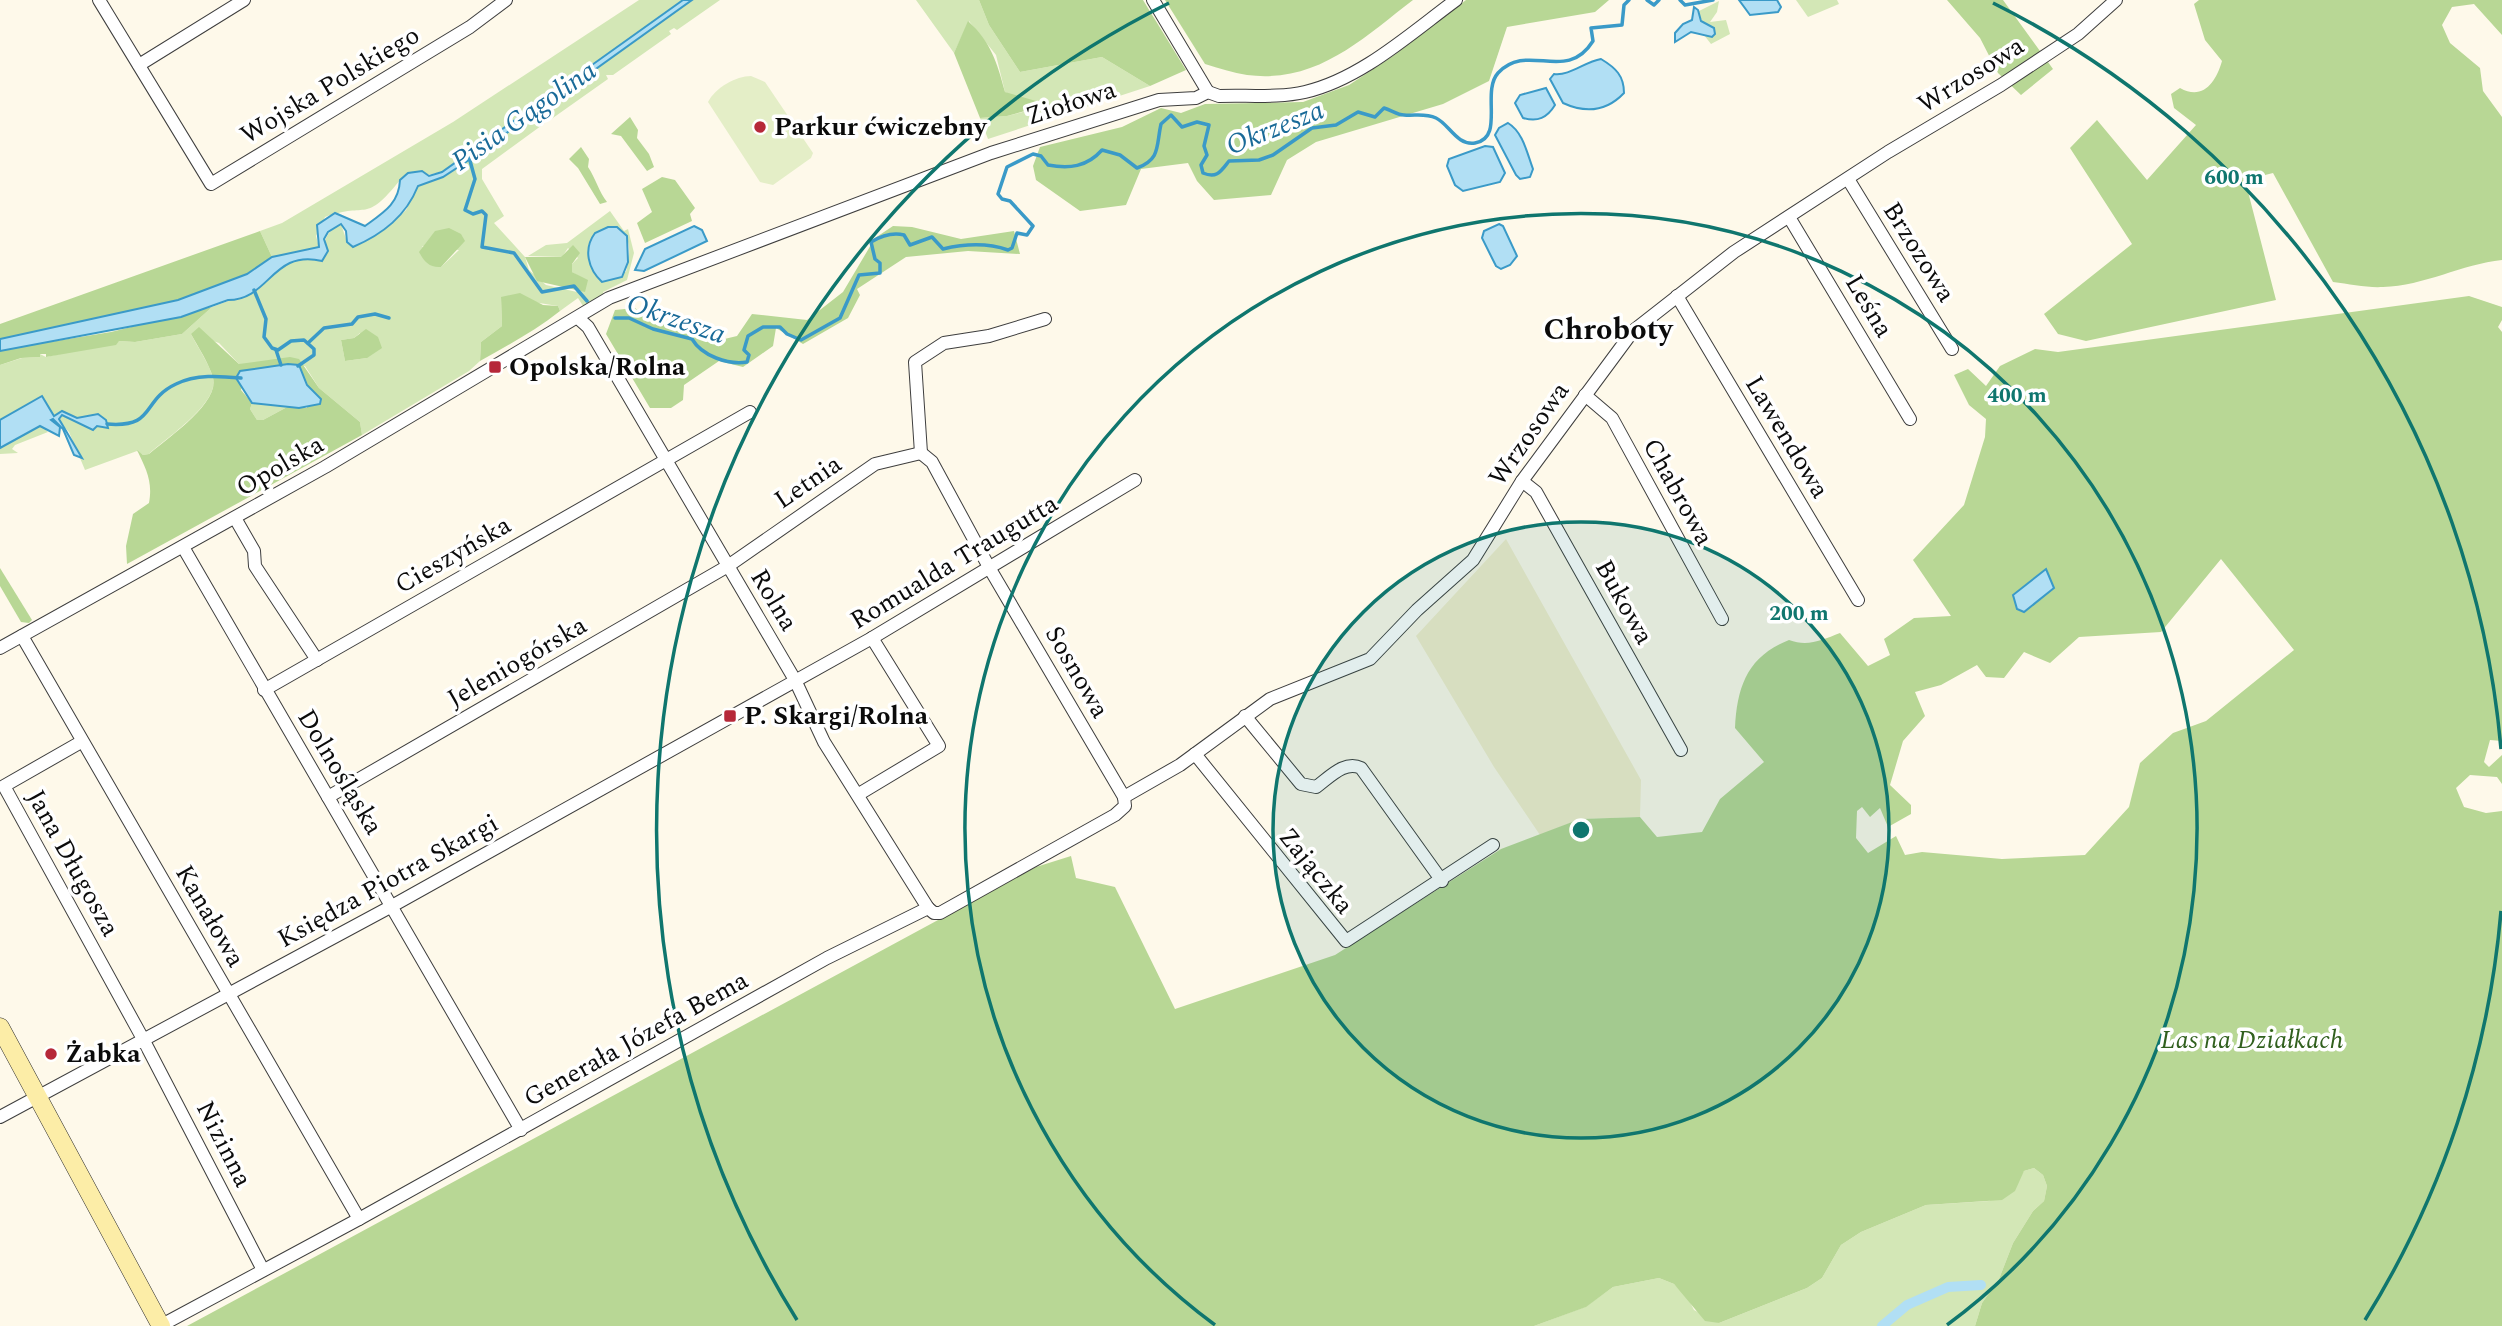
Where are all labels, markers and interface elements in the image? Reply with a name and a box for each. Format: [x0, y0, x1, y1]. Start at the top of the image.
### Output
street label: Wojska Polskiego [233, 15, 427, 155]
street label: Wrzosowa [1910, 26, 2032, 124]
water label: Pisia Gągolina [442, 50, 606, 182]
street label: Ziołowa [1021, 70, 1122, 136]
water label: Okrzesza [1220, 89, 1330, 167]
place label: Parkur ćwiczebny [774, 107, 988, 147]
marker: Parkur ćwiczebny [752, 119, 768, 135]
text: 600 m [2204, 162, 2264, 194]
street label: Brzozowa [1872, 194, 1966, 310]
street label: Leśna [1834, 267, 1904, 346]
water label: Okrzesza [621, 282, 731, 356]
district label: Chroboty [1543, 307, 1674, 353]
place label: Opolska/Rolna [509, 347, 686, 387]
marker: Opolska/Rolna [487, 359, 503, 375]
street label: Lawendowa [1734, 368, 1840, 506]
street label: Wrzosowa [1478, 373, 1580, 494]
text: 400 m [1987, 380, 2047, 412]
street label: Opolska [229, 425, 332, 507]
street label: Chabrowa [1632, 431, 1724, 553]
street label: Letnia [766, 444, 850, 519]
street label: Romualda Traugutta [842, 484, 1066, 640]
street label: Cieszyńska [387, 505, 519, 605]
street label: Bukowa [1584, 552, 1664, 652]
street label: Rolna [740, 561, 808, 639]
text: 200 m [1769, 598, 1829, 630]
street label: Jeleniogórska [439, 606, 595, 718]
street label: Sosnowa [1034, 618, 1120, 726]
place label: P. Skargi/Rolna [744, 696, 929, 736]
street label: Dolnośląska [287, 701, 394, 843]
marker: P. Skargi/Rolna [722, 708, 738, 724]
street label: Jana Długosza [16, 782, 130, 944]
street label: Księdza Piotra Skargi [270, 803, 506, 959]
centre of rings [1569, 818, 1593, 842]
street label: Zajączka [1268, 819, 1364, 923]
street label: Kanałowa [165, 857, 256, 975]
street label: Generała Józefa Bema [516, 960, 756, 1117]
park label: Las na Działkach [2161, 1020, 2343, 1060]
place label: Żabka [65, 1034, 141, 1074]
marker: Żabka [43, 1046, 59, 1062]
street label: Nizinna [185, 1094, 263, 1195]

